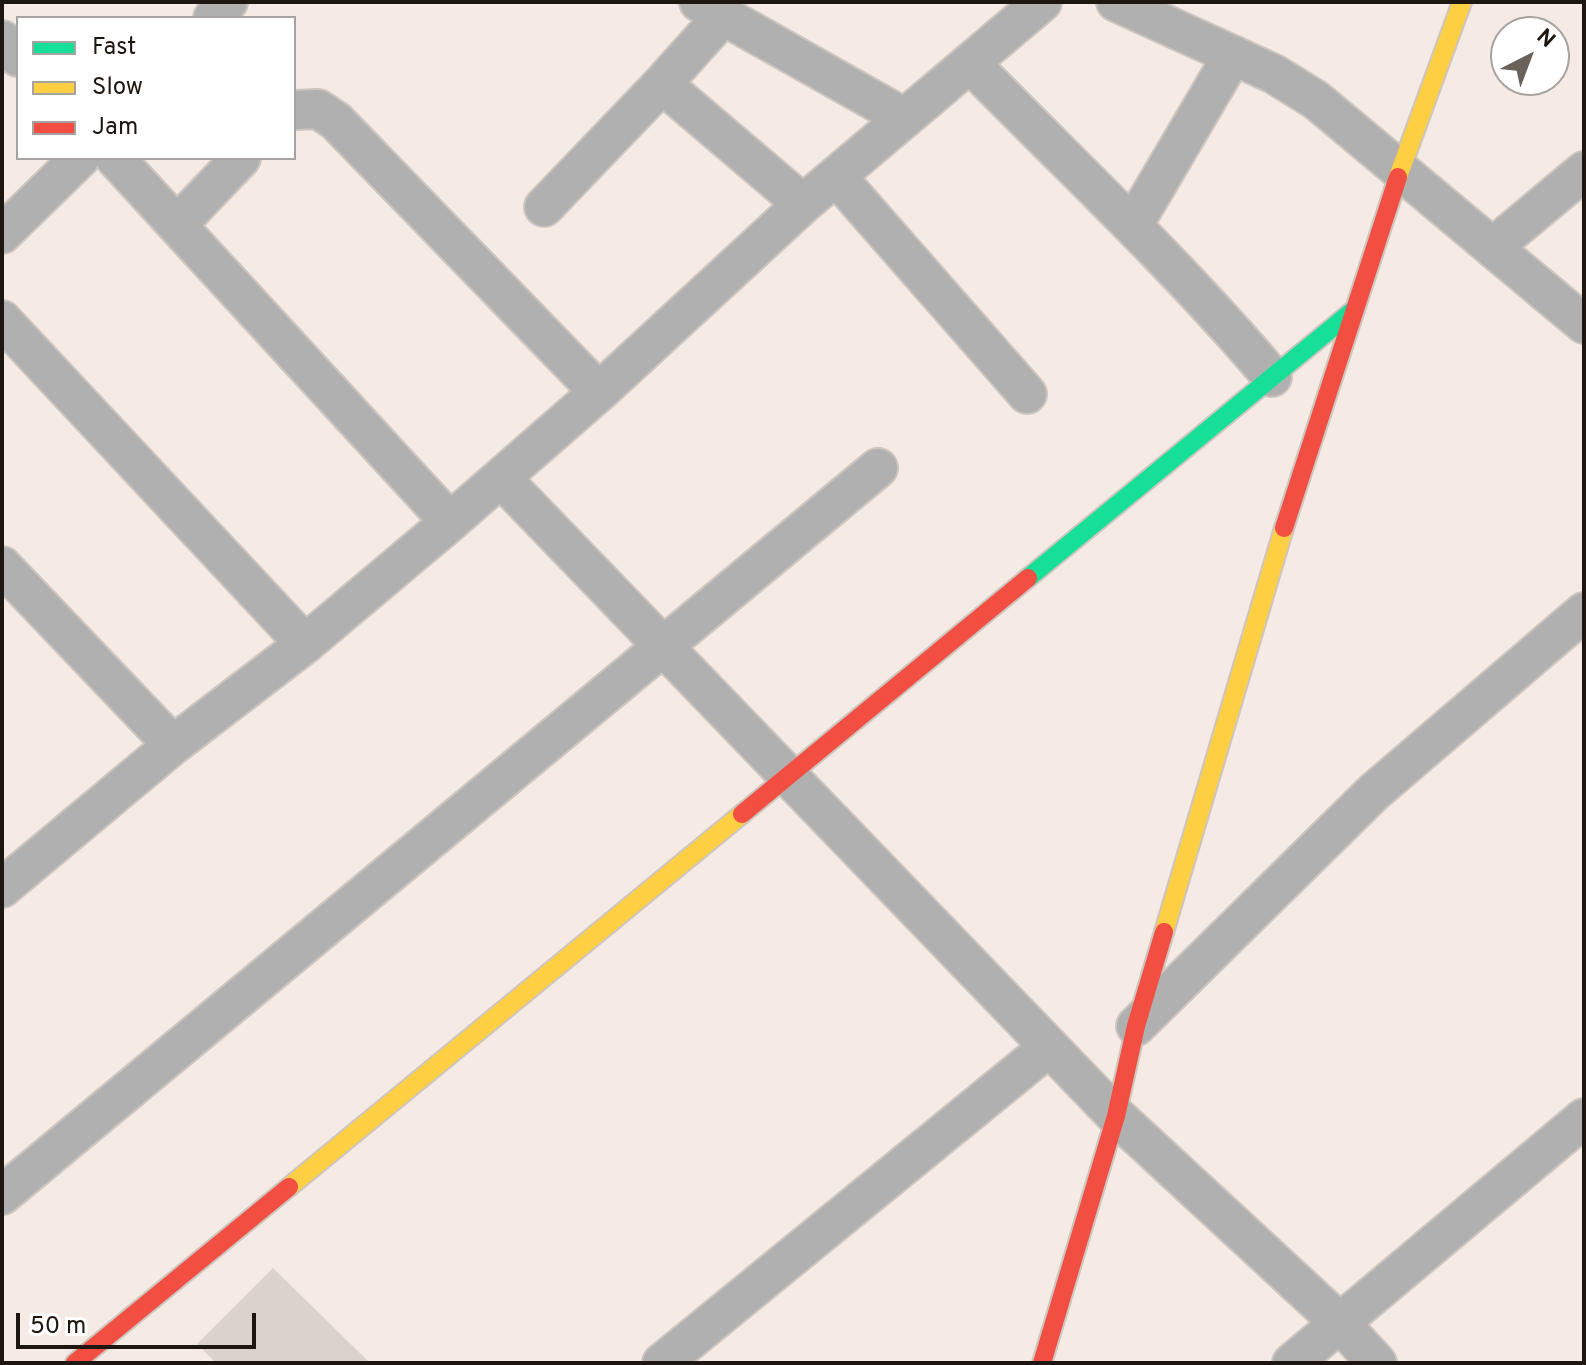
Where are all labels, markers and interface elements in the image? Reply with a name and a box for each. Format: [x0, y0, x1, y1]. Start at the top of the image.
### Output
legend [16, 16, 296, 160]
north arrow [1490, 16, 1570, 96]
text: N [1530, 24, 1560, 55]
text: Fast [92, 33, 136, 63]
text: Slow [92, 73, 143, 103]
text: Jam [92, 113, 138, 143]
scale bar [20, 1297, 260, 1347]
text: 50 m [30, 1312, 86, 1342]

